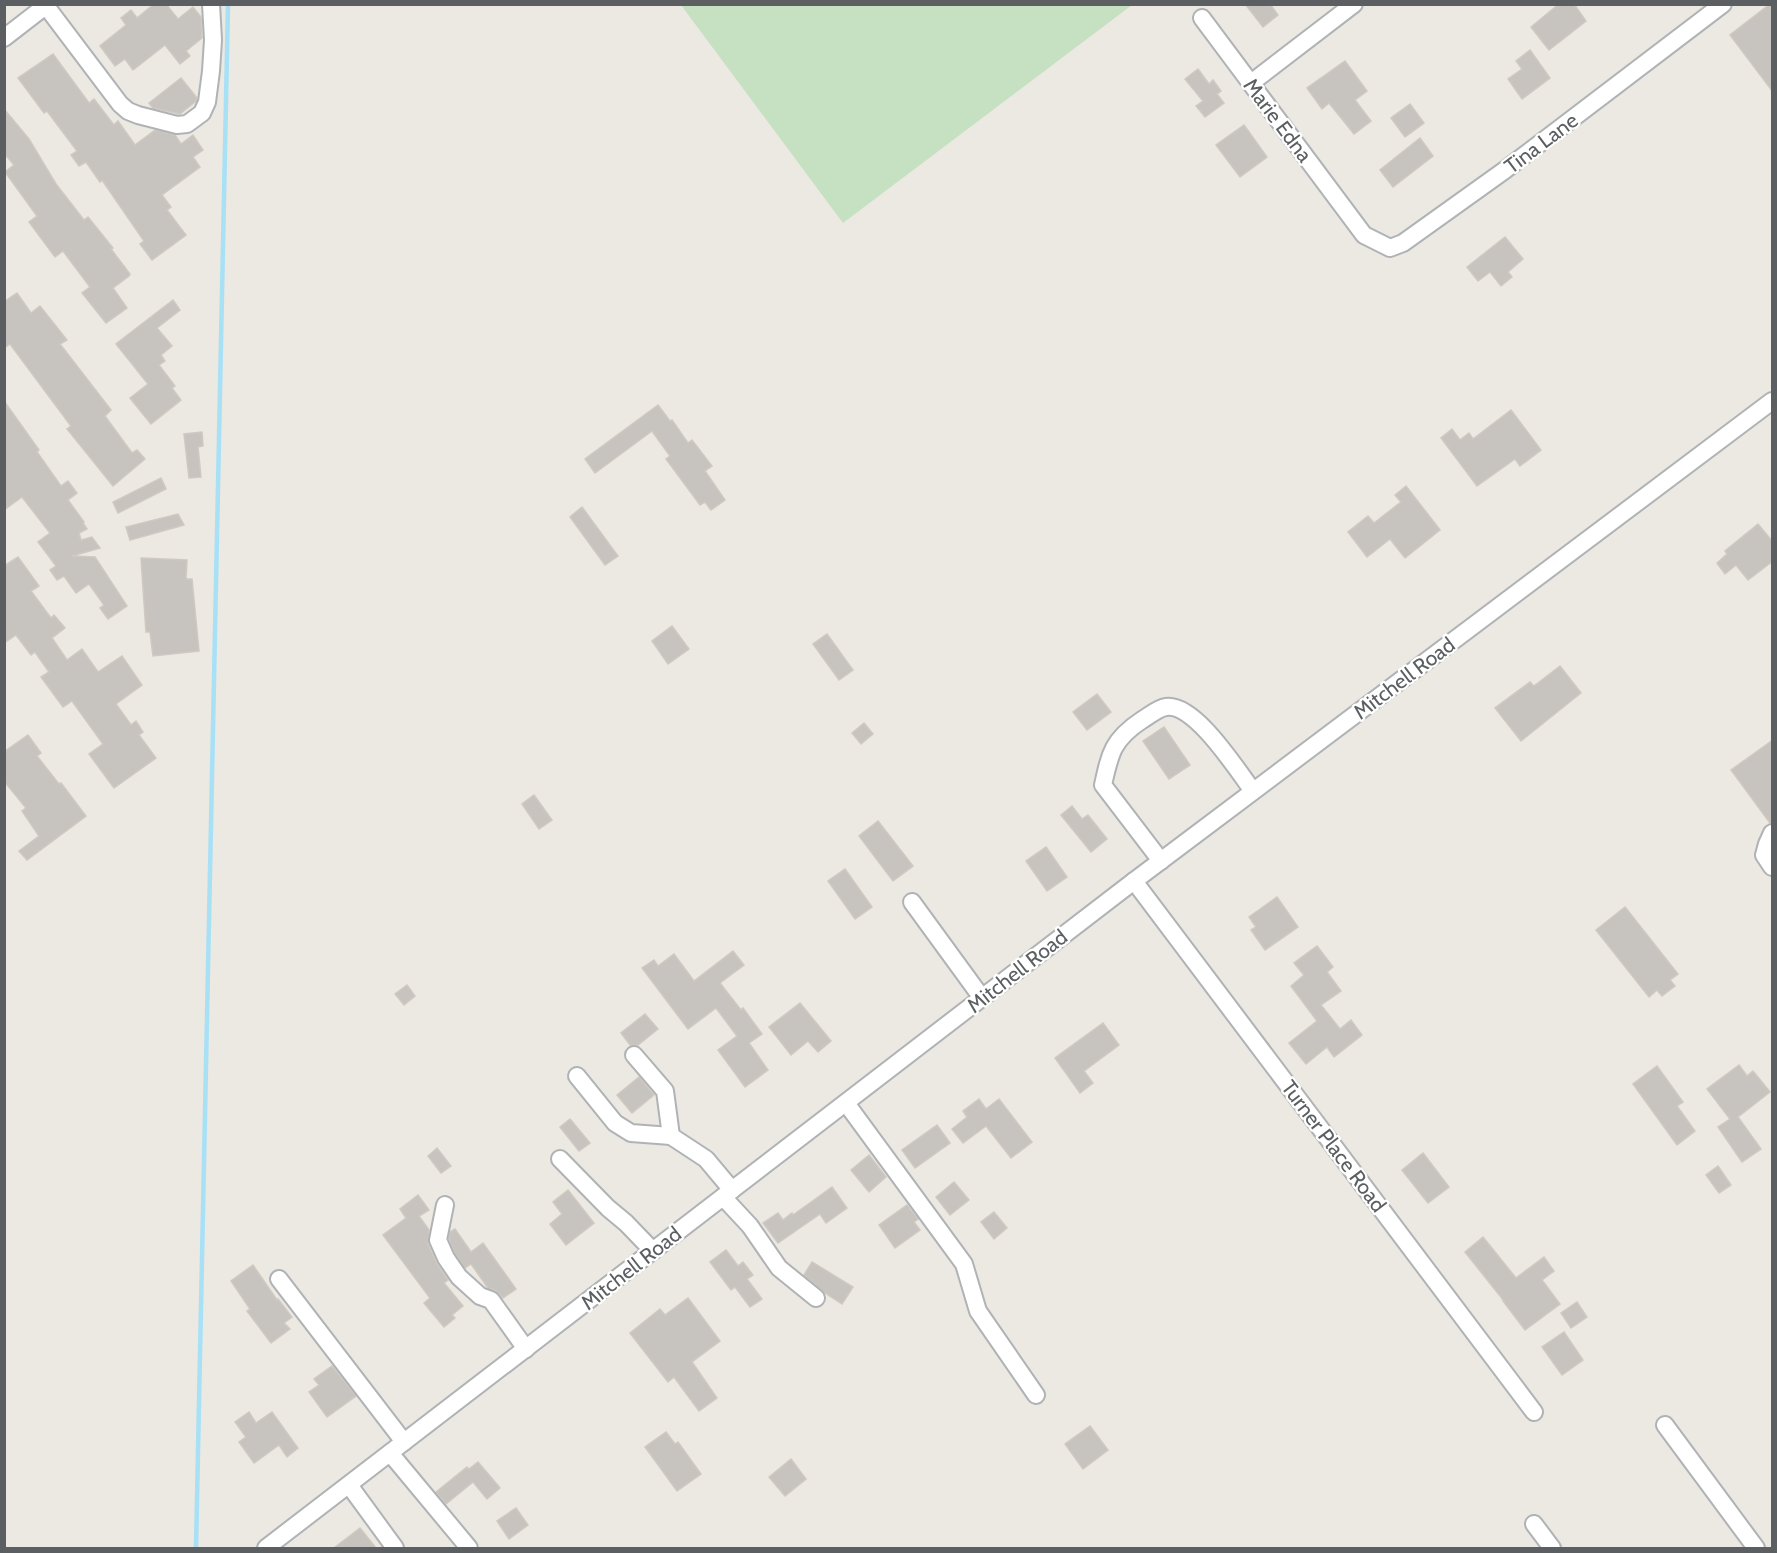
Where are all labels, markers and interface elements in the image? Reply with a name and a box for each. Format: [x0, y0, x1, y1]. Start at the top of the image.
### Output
street label: Marie Edna [1238, 73, 1318, 167]
street label: Tina Lane [1499, 107, 1583, 179]
street label: Mitchell Road [1349, 632, 1459, 724]
street label: Mitchell Road [962, 924, 1072, 1018]
street label: Turner Place Road [1276, 1075, 1392, 1217]
street label: Mitchell Road [576, 1221, 686, 1315]

